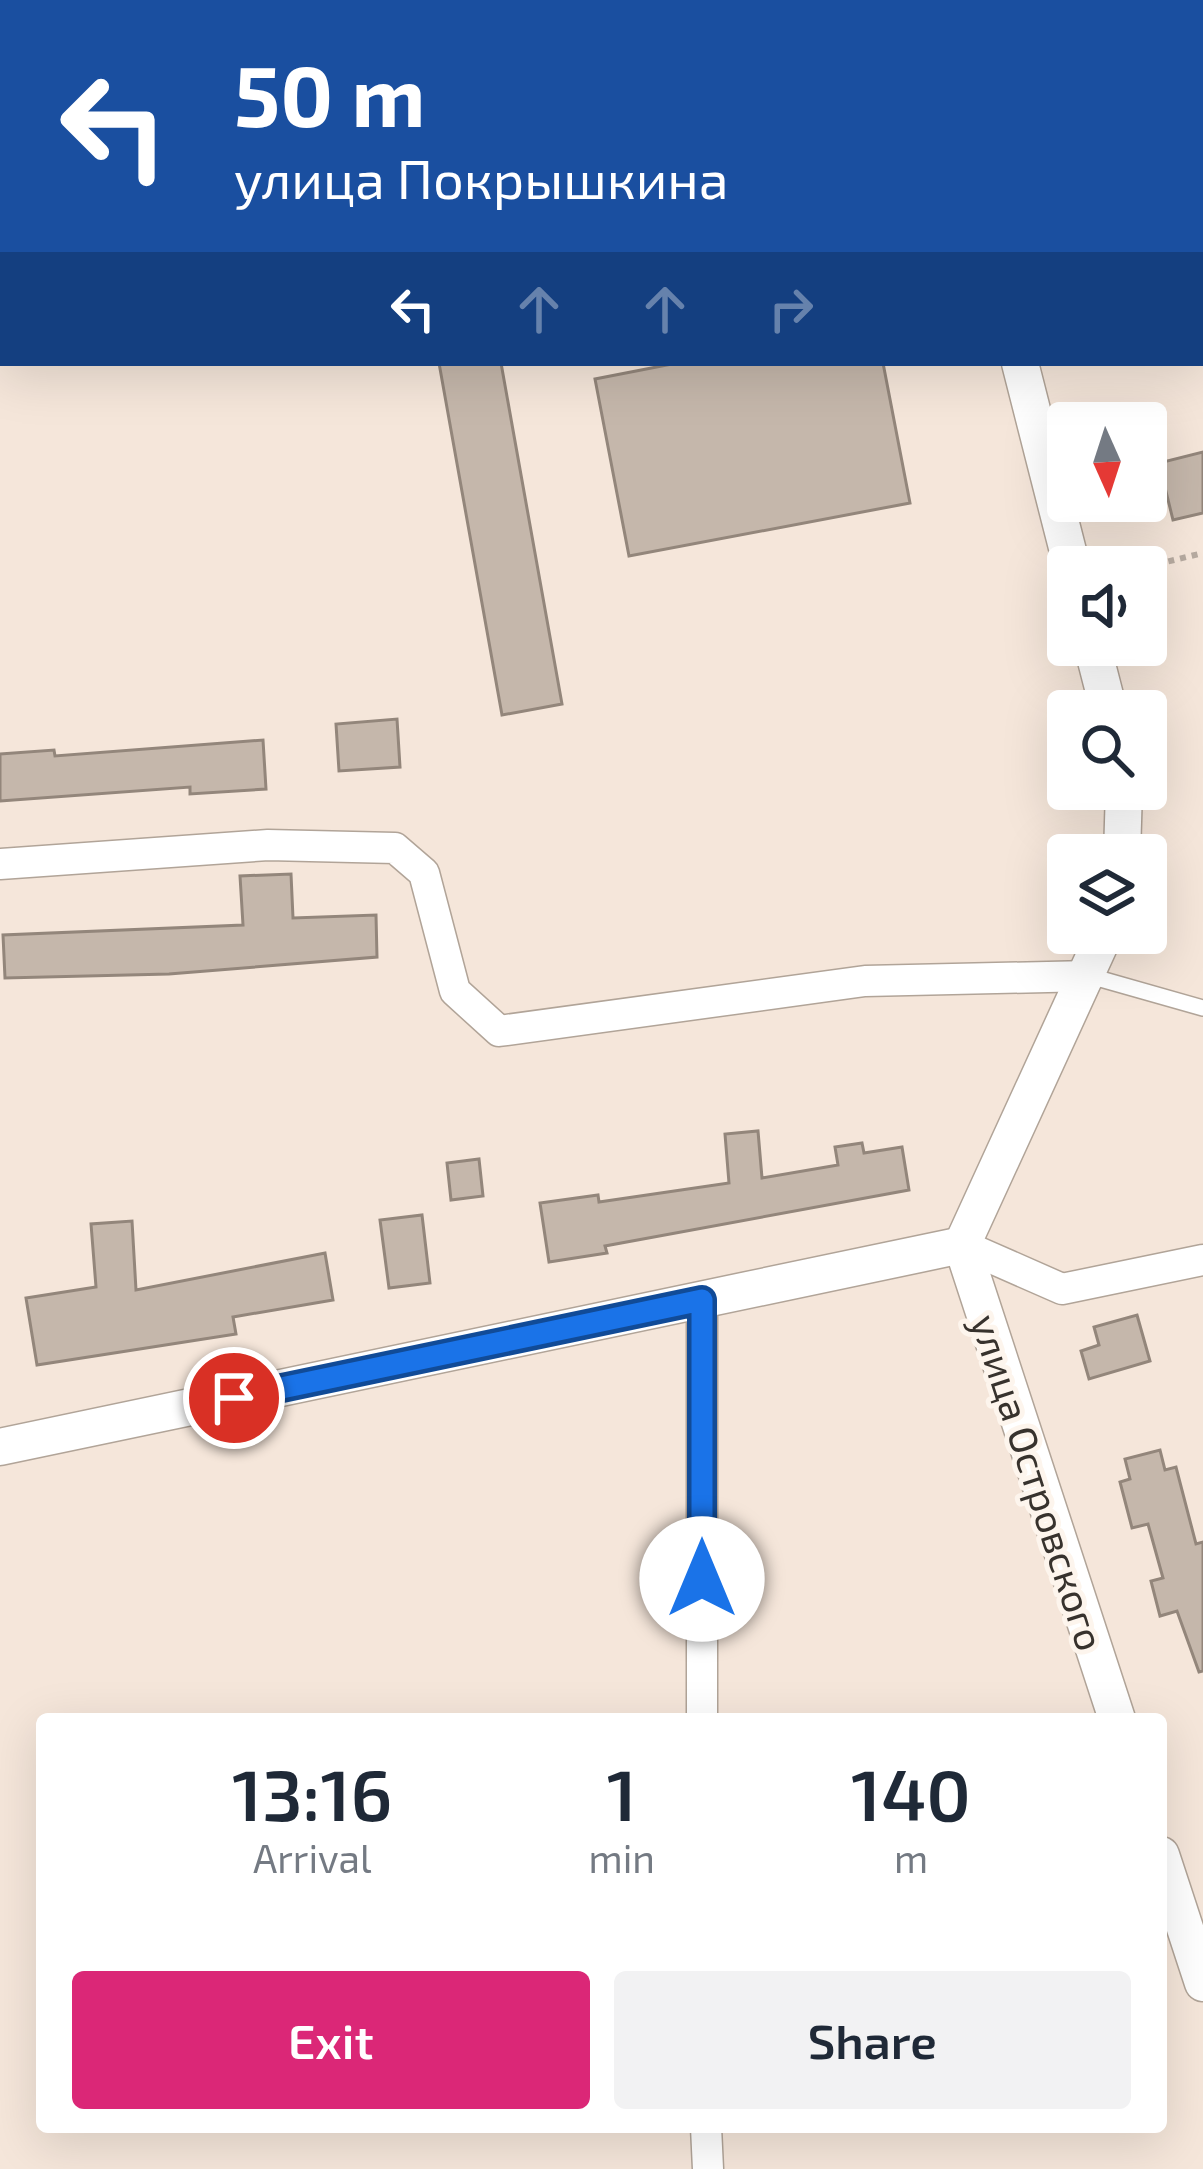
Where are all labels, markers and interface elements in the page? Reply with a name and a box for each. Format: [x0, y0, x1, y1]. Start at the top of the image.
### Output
text: 50 m [234, 43, 426, 144]
icon: left [36, 48, 192, 204]
text: улица Покрышкина [234, 145, 729, 210]
icon: left [380, 276, 446, 342]
icon: ahead [506, 276, 572, 342]
icon: ahead [632, 276, 698, 342]
icon: right [758, 276, 824, 342]
north arrow [1047, 402, 1167, 522]
map controls [1047, 402, 1167, 954]
button: sound [1047, 546, 1167, 666]
button: search [1047, 690, 1167, 810]
button: layers [1047, 834, 1167, 954]
street label: улица Островского [962, 1308, 1116, 1656]
pin [183, 1347, 285, 1449]
icon: arrive [201, 1365, 267, 1431]
position arrow [639, 1516, 765, 1642]
text: 13:16 [232, 1749, 392, 1835]
text: 1 [607, 1749, 637, 1835]
text: 140 [851, 1749, 971, 1835]
text: Arrival [253, 1834, 372, 1881]
text: min [589, 1834, 655, 1881]
text: m [894, 1834, 928, 1881]
button: Exit [72, 1971, 590, 2109]
button: Share [614, 1971, 1131, 2109]

